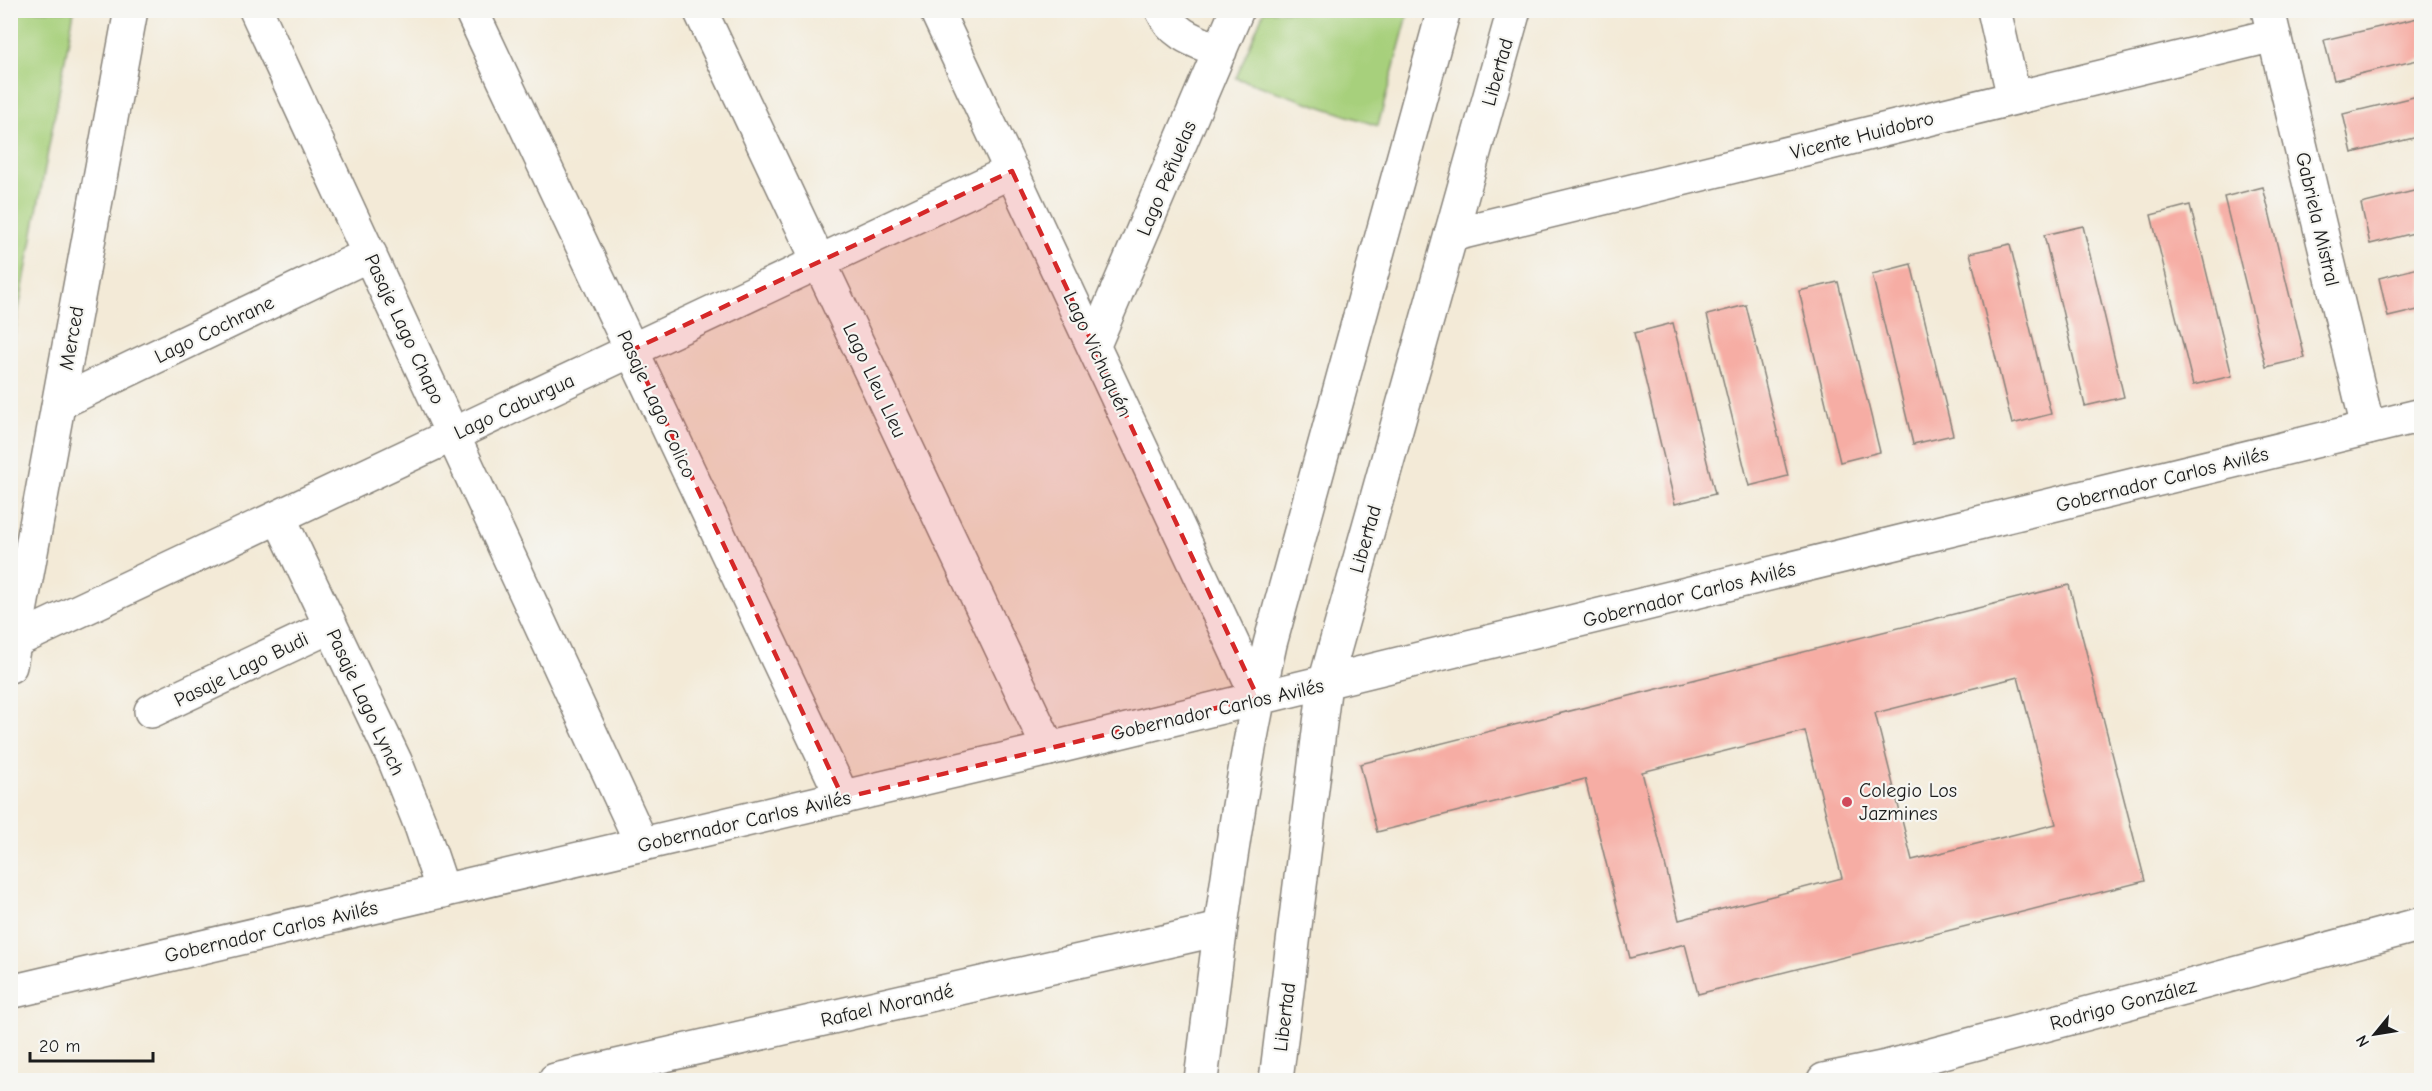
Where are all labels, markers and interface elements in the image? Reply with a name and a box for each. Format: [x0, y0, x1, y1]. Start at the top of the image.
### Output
street label: Libertad [1477, 36, 1518, 109]
street label: Vicente Huidobro [1788, 107, 1936, 164]
street label: Lago Peñuelas [1132, 117, 1201, 239]
street label: Gabriela Mistral [2291, 150, 2344, 288]
street label: Pasaje Lago Chapo [360, 250, 449, 408]
street label: Lago Vichuquén [1059, 288, 1137, 420]
street label: Lago Cochrane [151, 291, 278, 368]
street label: Merced [55, 304, 88, 372]
street label: Lago Lleu Lleu [838, 319, 911, 441]
street label: Pasaje Lago Colico [612, 327, 701, 482]
street label: Lago Caburgua [451, 369, 578, 444]
street label: Gobernador Carlos Avilés [2053, 442, 2271, 517]
street label: Libertad [1345, 503, 1386, 576]
street label: Gobernador Carlos Avilés [1580, 557, 1798, 632]
street label: Pasaje Lago Lynch [322, 625, 410, 779]
street label: Pasaje Lago Budi [170, 627, 312, 712]
street label: Gobernador Carlos Avilés [1108, 674, 1326, 745]
place label: Colegio Los Jazmines [1859, 779, 1957, 825]
street label: Gobernador Carlos Avilés [635, 786, 853, 857]
marker: Colegio Los Jazmines [1840, 795, 1854, 809]
street label: Gobernador Carlos Avilés [162, 896, 380, 967]
street label: Rodrigo González [2047, 974, 2199, 1035]
street label: Rafael Morandé [818, 979, 956, 1032]
street label: Libertad [1269, 981, 1300, 1053]
north arrow [2345, 1004, 2405, 1064]
scale bar [30, 1025, 153, 1063]
text: N [2352, 1032, 2373, 1050]
text: 20 m [39, 1036, 80, 1057]

